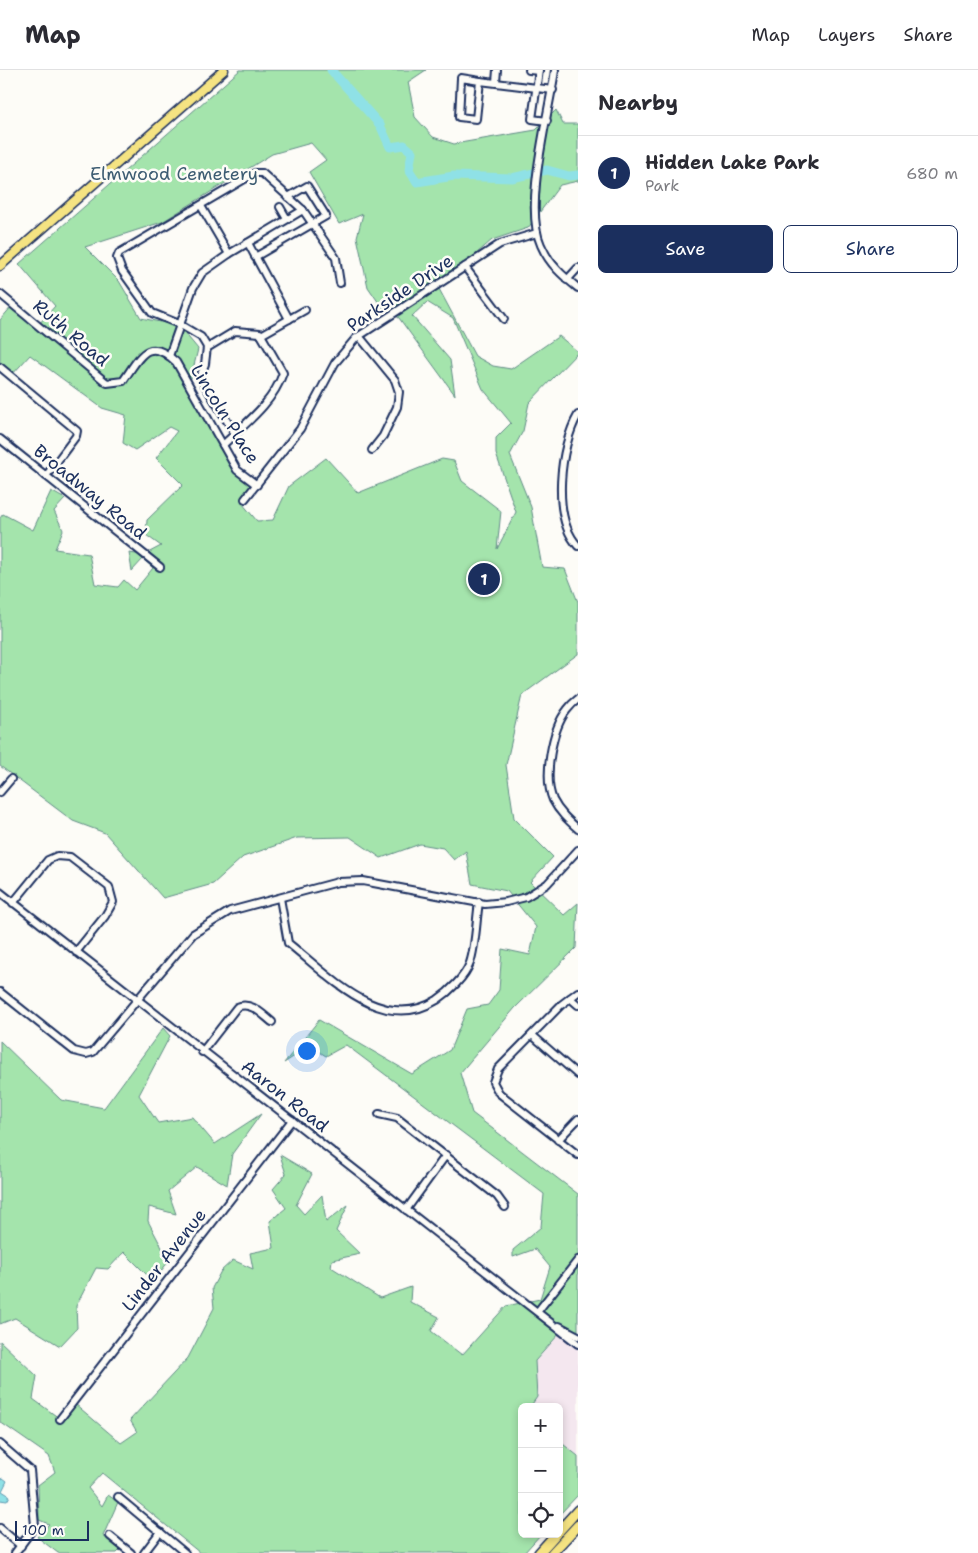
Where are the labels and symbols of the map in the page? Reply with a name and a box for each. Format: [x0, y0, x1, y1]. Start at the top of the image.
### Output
park label: Elmwood Cemetery [90, 162, 258, 186]
street label: Parkside Drive [342, 249, 458, 337]
street label: Ruth Road [28, 294, 114, 372]
street label: Lincoln Place [185, 360, 265, 468]
street label: Broadway Road [28, 439, 152, 545]
pin: 1 [468, 560, 500, 598]
your location [294, 1038, 320, 1064]
street label: Aaron Road [236, 1054, 334, 1138]
street label: Linder Avenue [116, 1204, 212, 1316]
scale bar [15, 1518, 89, 1541]

